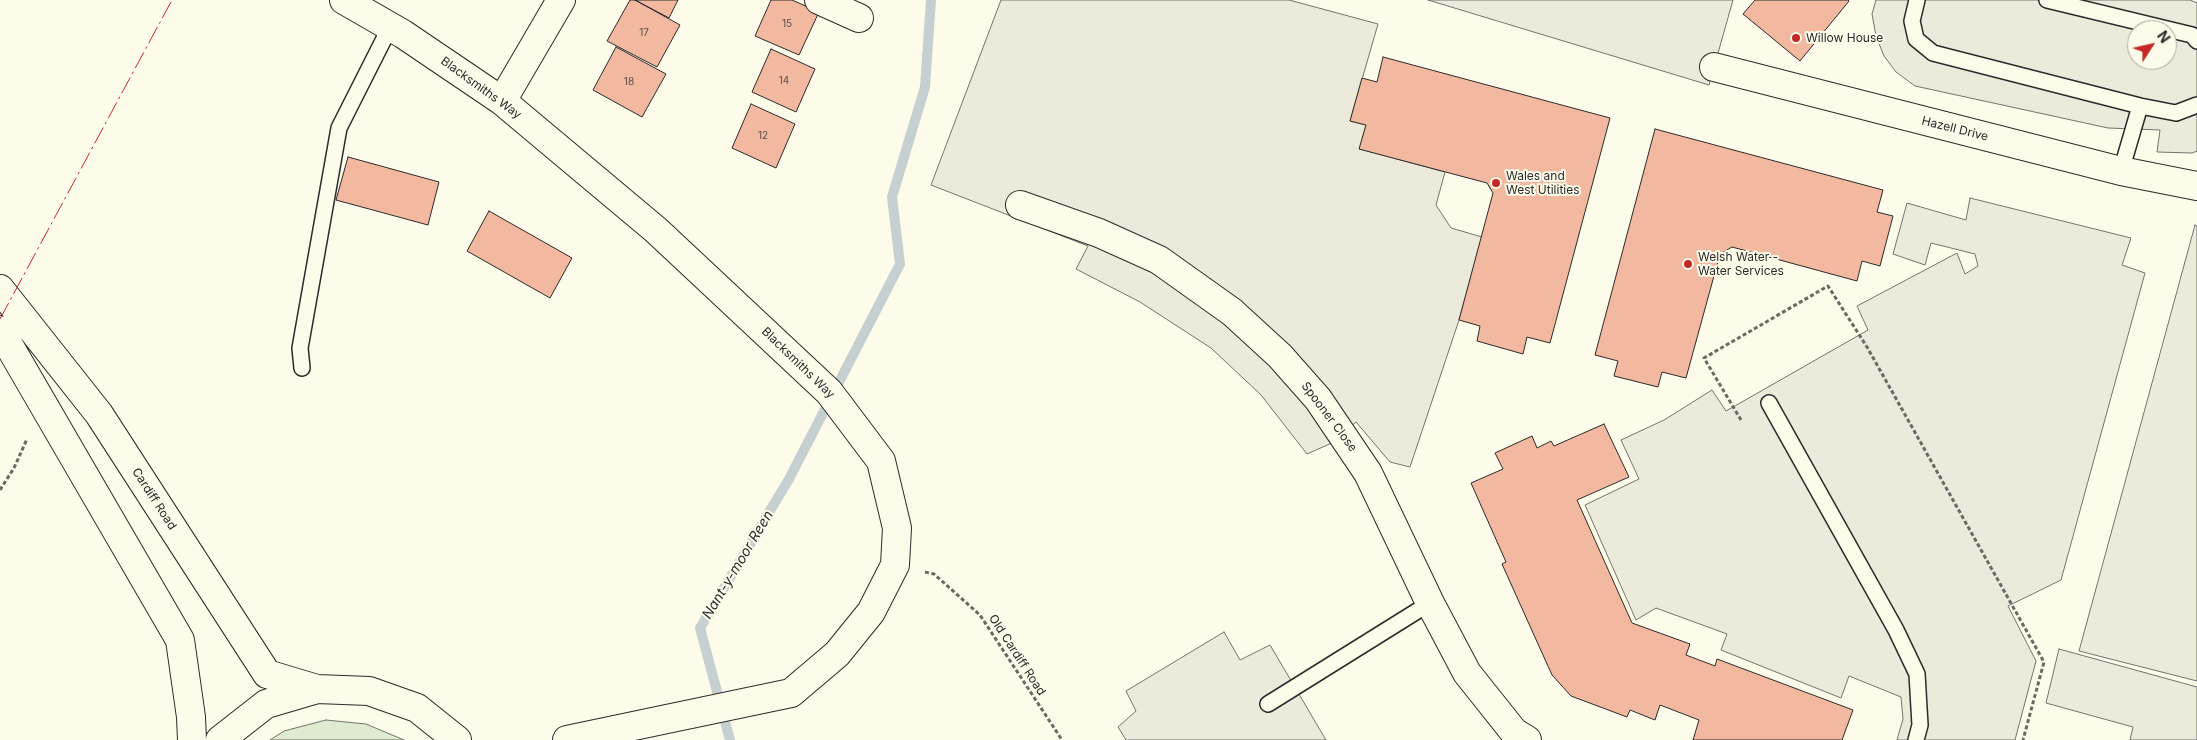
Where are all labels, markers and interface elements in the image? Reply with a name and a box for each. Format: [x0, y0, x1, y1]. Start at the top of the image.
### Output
house number: 15 [782, 18, 792, 30]
north arrow [2127, 20, 2177, 70]
house number: 17 [639, 27, 649, 39]
text: N [2154, 27, 2174, 46]
place label: Willow House [1806, 31, 1883, 45]
marker: Willow House [1790, 32, 1802, 44]
street label: Blacksmiths Way [438, 54, 524, 122]
house number: 14 [779, 75, 789, 87]
house number: 18 [624, 76, 634, 88]
street label: Hazell Drive [1920, 114, 1990, 144]
house number: 12 [758, 130, 768, 142]
place label: Wales and West Utilities [1506, 169, 1580, 197]
marker: Wales and West Utilities [1490, 177, 1502, 189]
place label: Welsh Water - Water Services [1698, 250, 1784, 278]
marker: Welsh Water - Water Services [1682, 258, 1694, 270]
street label: Blacksmiths Way [758, 324, 838, 402]
street label: Spooner Close [1298, 379, 1360, 455]
street label: Cardiff Road [129, 465, 179, 533]
water label: Nant-y-moor Reen [699, 508, 777, 622]
street label: Old Cardiff Road [985, 612, 1049, 698]

